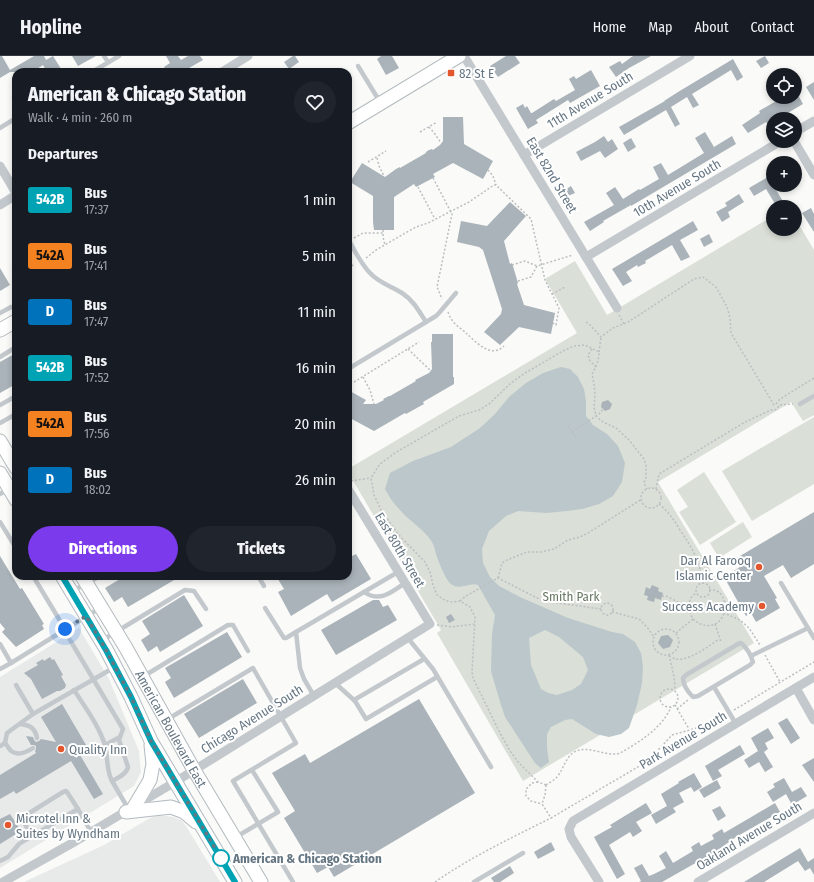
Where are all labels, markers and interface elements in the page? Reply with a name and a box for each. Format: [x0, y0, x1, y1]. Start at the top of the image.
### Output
text: Hopline [20, 16, 82, 39]
text: Home [593, 19, 626, 36]
text: Map [648, 19, 672, 36]
text: About [694, 19, 729, 36]
text: Contact [751, 19, 794, 36]
place label: 82 St E [459, 66, 494, 81]
marker: 82 St E [446, 68, 456, 78]
street label: 11th Avenue South [544, 68, 636, 132]
map controls [766, 68, 802, 236]
button: locate [766, 68, 802, 104]
button: heart [294, 81, 336, 123]
text: American & Chicago Station [28, 83, 246, 106]
text: Walk · 4 min · 260 m [28, 110, 132, 125]
button: layers [766, 112, 802, 148]
street label: East 82nd Street [523, 134, 581, 216]
text: Departures [28, 145, 98, 163]
street label: 10th Avenue South [631, 156, 723, 220]
button: + [766, 156, 802, 192]
text: Bus [84, 184, 107, 202]
text: 542B [36, 191, 64, 208]
text: 1 min [303, 191, 336, 209]
button: − [766, 200, 802, 236]
text: 17:37 [84, 202, 109, 217]
text: Bus [84, 240, 107, 258]
text: 542A [36, 247, 64, 264]
text: 5 min [302, 247, 336, 265]
text: 17:41 [84, 258, 108, 273]
text: Bus [84, 296, 107, 314]
text: D [46, 303, 54, 320]
text: 11 min [298, 303, 336, 321]
text: 17:47 [84, 314, 108, 329]
text: Bus [84, 352, 107, 370]
text: 542B [36, 359, 64, 376]
text: 16 min [296, 359, 336, 377]
text: 17:52 [84, 370, 109, 385]
text: Bus [84, 408, 107, 426]
text: 542A [36, 415, 64, 432]
text: 20 min [295, 415, 336, 433]
text: 17:56 [84, 426, 110, 441]
text: Bus [84, 464, 107, 482]
text: D [46, 471, 54, 488]
text: 26 min [295, 471, 336, 489]
text: 18:02 [84, 482, 111, 497]
street label: East 80th Street [372, 510, 429, 591]
button: Directions [28, 526, 178, 572]
button: Tickets [186, 526, 336, 572]
place label: Dar Al Farooq Islamic Center [676, 553, 751, 583]
marker: Dar Al Farooq Islamic Center [754, 562, 764, 572]
park label: Smith Park [543, 589, 600, 604]
place label: Success Academy [662, 599, 754, 614]
marker: Success Academy [757, 601, 767, 611]
your location [55, 619, 75, 639]
street label: American Boulevard East [132, 668, 210, 791]
street label: Chicago Avenue South [198, 682, 306, 756]
street label: Park Avenue South [637, 708, 729, 772]
place label: Quality Inn [69, 742, 127, 757]
marker: Quality Inn [56, 744, 66, 754]
street label: Oakland Avenue South [694, 799, 804, 873]
place label: Microtel Inn & Suites by Wyndham [16, 811, 120, 841]
marker: Microtel Inn & Suites by Wyndham [3, 820, 13, 830]
marker: American & Chicago Station [212, 849, 230, 867]
place label: American & Chicago Station [232, 851, 382, 866]

